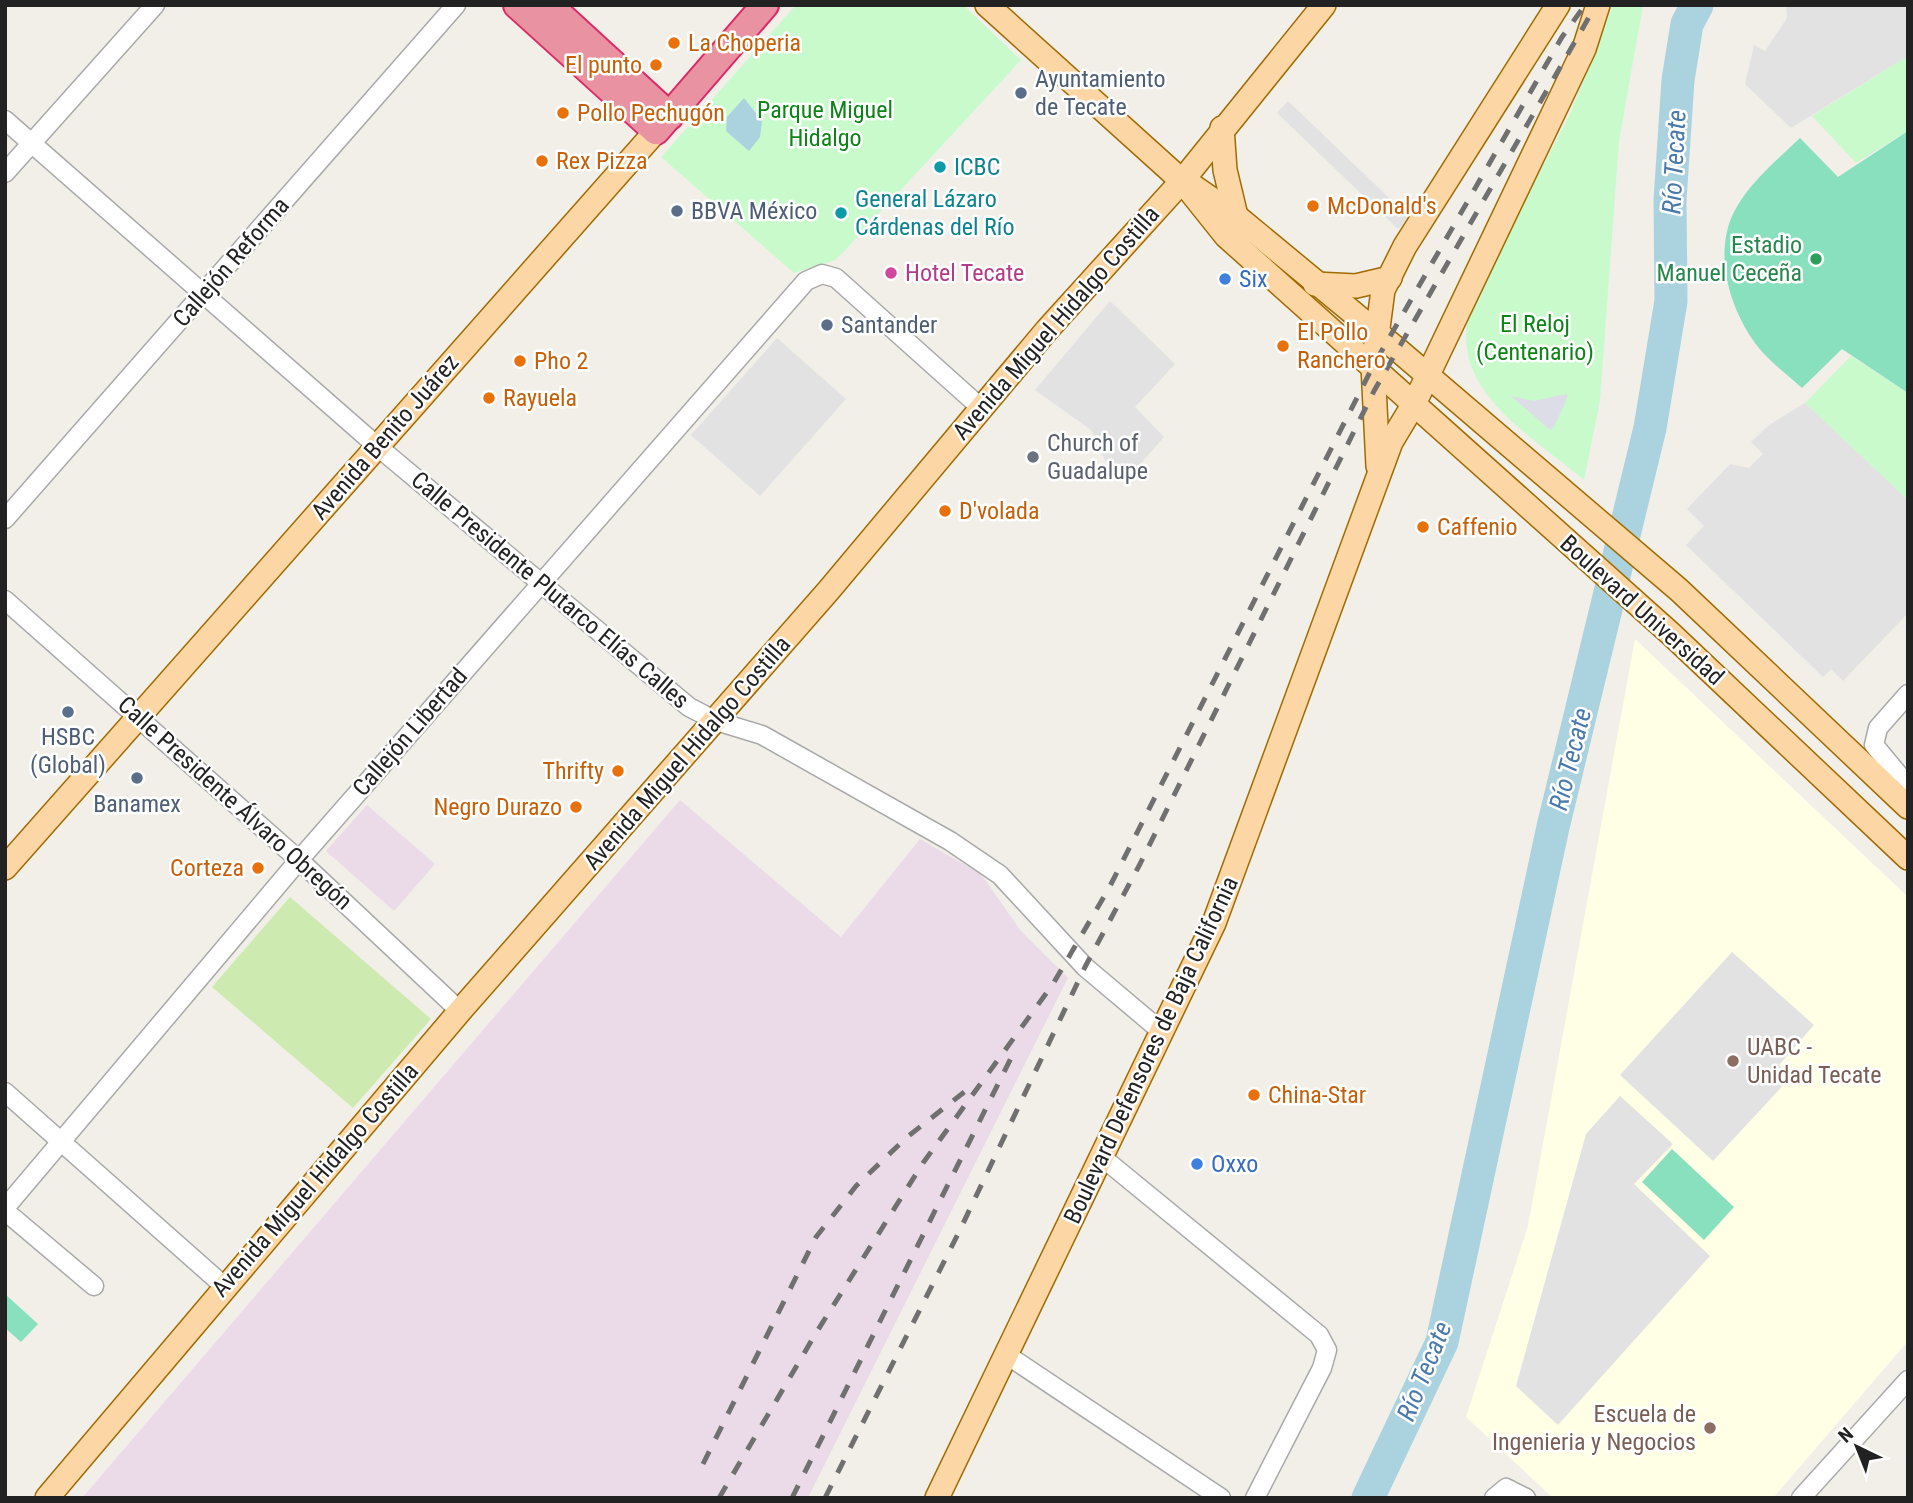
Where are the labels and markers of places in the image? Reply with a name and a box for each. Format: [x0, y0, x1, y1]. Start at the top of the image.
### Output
place label: La Choperia [688, 29, 801, 57]
marker: La Choperia [666, 35, 682, 51]
place label: El punto [565, 51, 642, 79]
marker: El punto [648, 57, 664, 73]
place label: Ayuntamiento de Tecate [1035, 65, 1165, 121]
marker: Ayuntamiento de Tecate [1013, 85, 1029, 101]
place label: Pollo Pechugón [577, 99, 725, 127]
marker: Pollo Pechugón [555, 105, 571, 121]
place label: Rex Pizza [556, 147, 647, 175]
marker: Rex Pizza [534, 153, 550, 169]
place label: ICBC [954, 153, 1000, 181]
marker: ICBC [932, 159, 948, 175]
place label: General Lázaro Cárdenas del Río [855, 185, 1015, 241]
place label: McDonald's [1327, 192, 1437, 220]
place label: BBVA México [691, 197, 817, 225]
marker: McDonald's [1305, 198, 1321, 214]
marker: BBVA México [669, 203, 685, 219]
marker: General Lázaro Cárdenas del Río [833, 205, 849, 221]
place label: Estadio Manuel Ceceña [1657, 231, 1802, 287]
marker: Estadio Manuel Ceceña [1808, 251, 1824, 267]
place label: Hotel Tecate [905, 259, 1024, 287]
marker: Hotel Tecate [883, 265, 899, 281]
place label: Six [1239, 265, 1268, 293]
marker: Six [1217, 271, 1233, 287]
place label: Santander [841, 311, 937, 339]
marker: Santander [819, 317, 835, 333]
place label: El Pollo Ranchero [1297, 318, 1386, 374]
marker: El Pollo Ranchero [1275, 338, 1291, 354]
place label: Pho 2 [534, 347, 588, 375]
marker: Pho 2 [512, 353, 528, 369]
place label: Rayuela [503, 384, 577, 412]
marker: Rayuela [481, 390, 497, 406]
place label: Church of Guadalupe [1047, 429, 1148, 485]
marker: Church of Guadalupe [1025, 449, 1041, 465]
place label: D'volada [959, 497, 1039, 525]
marker: D'volada [937, 503, 953, 519]
place label: Caffenio [1437, 513, 1517, 541]
marker: Caffenio [1415, 519, 1431, 535]
marker: HSBC (Global) [60, 704, 76, 720]
place label: HSBC (Global) [30, 723, 106, 779]
place label: Thrifty [542, 757, 604, 785]
marker: Thrifty [610, 763, 626, 779]
marker: Banamex [129, 770, 145, 786]
place label: Banamex [93, 790, 181, 818]
place label: Negro Durazo [433, 793, 562, 821]
marker: Negro Durazo [568, 799, 584, 815]
place label: Corteza [170, 854, 244, 882]
marker: Corteza [250, 860, 266, 876]
place label: UABC - Unidad Tecate [1747, 1033, 1881, 1089]
marker: UABC - Unidad Tecate [1725, 1053, 1741, 1069]
place label: China-Star [1268, 1081, 1366, 1109]
marker: China-Star [1246, 1087, 1262, 1103]
place label: Oxxo [1211, 1150, 1258, 1178]
marker: Oxxo [1189, 1156, 1205, 1172]
place label: Escuela de Ingenieria y Negocios [1492, 1400, 1696, 1456]
marker: Escuela de Ingenieria y Negocios [1702, 1420, 1718, 1436]

